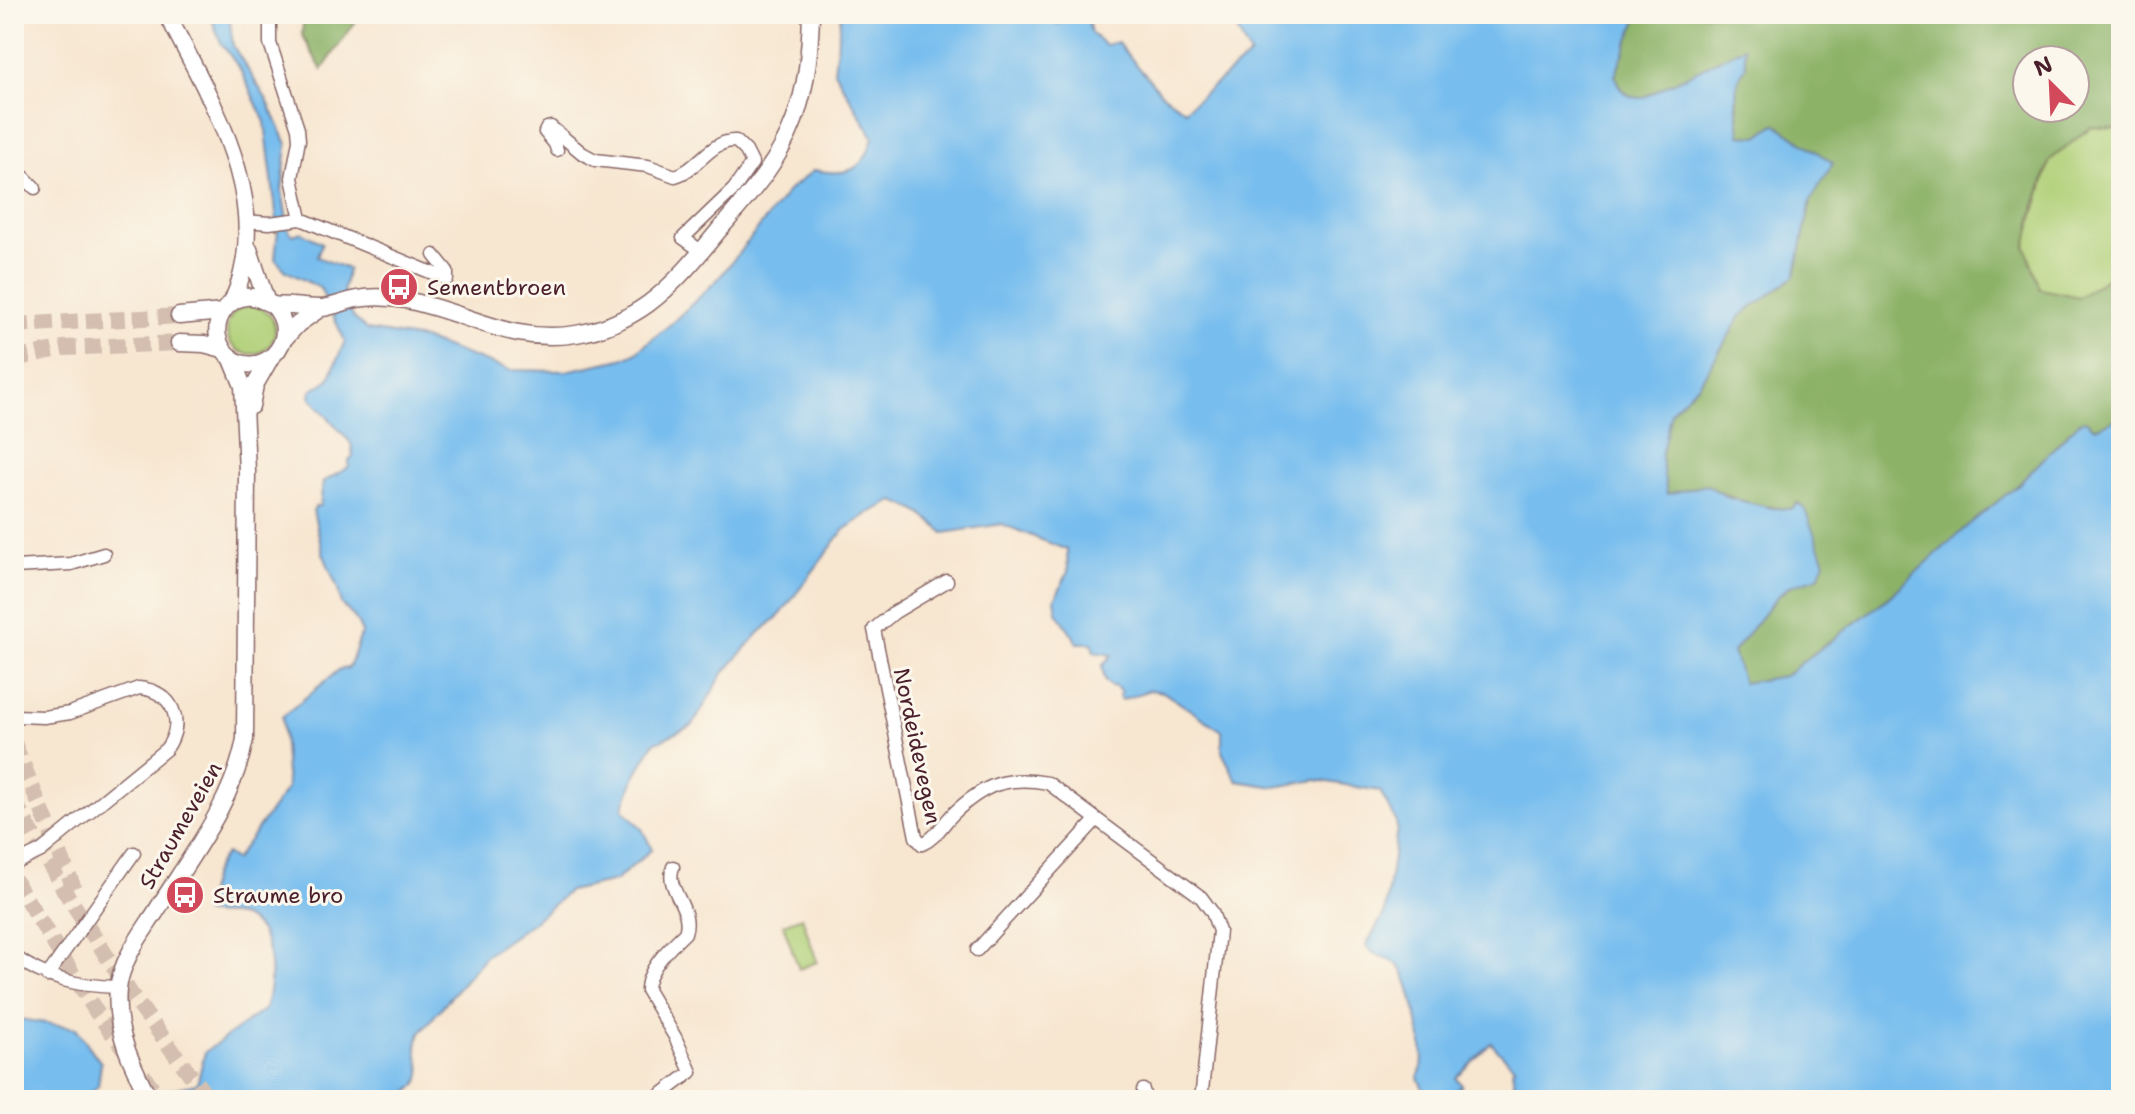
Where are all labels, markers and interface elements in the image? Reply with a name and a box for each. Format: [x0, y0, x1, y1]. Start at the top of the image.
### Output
north arrow [2011, 44, 2091, 124]
text: N [2029, 49, 2057, 83]
bus stop icon: Sementbroen [378, 266, 420, 308]
place label: Sementbroen [427, 273, 566, 302]
street label: Nordeidevegen [887, 665, 948, 827]
street label: Straumeveien [132, 756, 229, 894]
bus stop icon: Straume bro [164, 874, 206, 916]
place label: Straume bro [213, 881, 343, 910]

